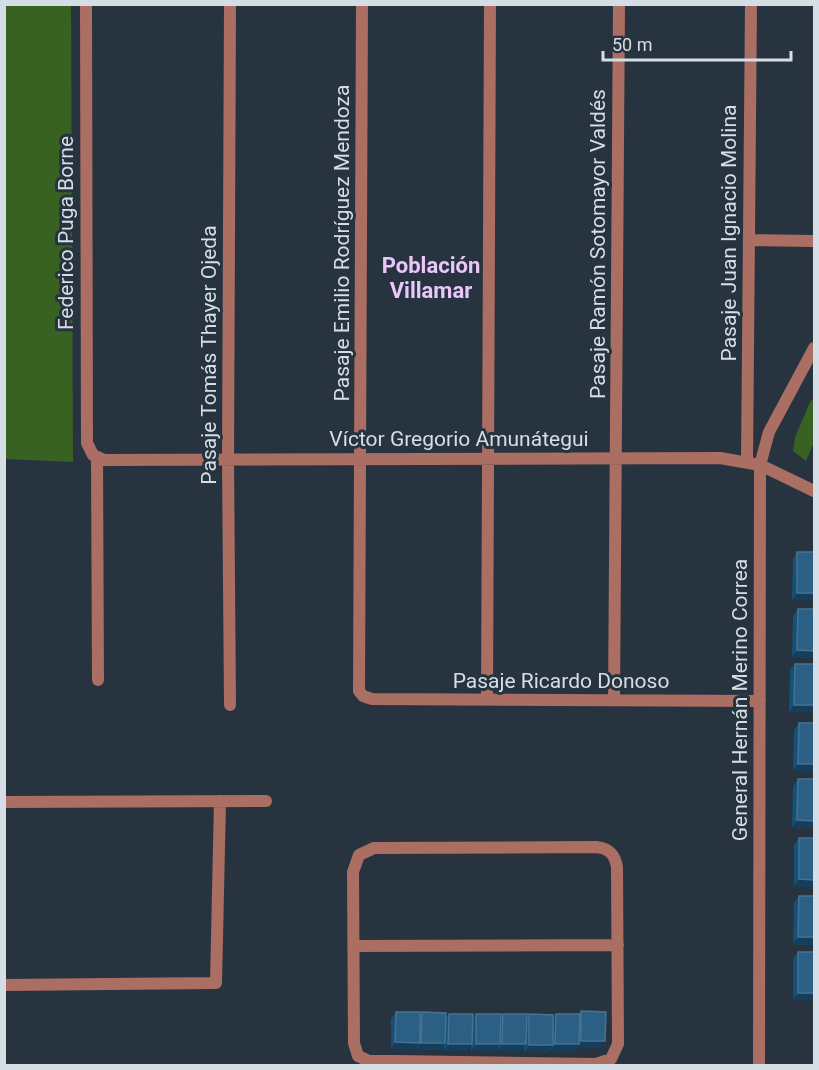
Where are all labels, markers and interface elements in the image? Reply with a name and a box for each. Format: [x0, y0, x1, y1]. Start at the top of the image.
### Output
scale bar [603, 24, 790, 62]
text: 50 m [612, 34, 652, 55]
street label: Pasaje Emilio Rodríguez Mendoza [330, 85, 354, 401]
street label: Pasaje Ramón Sotomayor Valdés [586, 89, 610, 399]
street label: Pasaje Juan Ignacio Molina [717, 105, 741, 361]
street label: Federico Puga Borne [54, 136, 78, 330]
street label: Pasaje Tomás Thayer Ojeda [197, 225, 221, 485]
district label: Población Villamar [382, 253, 480, 303]
street label: Víctor Gregorio Amunátegui [329, 427, 589, 451]
street label: General Hernán Merino Correa [728, 559, 752, 841]
street label: Pasaje Ricardo Donoso [453, 669, 669, 693]

